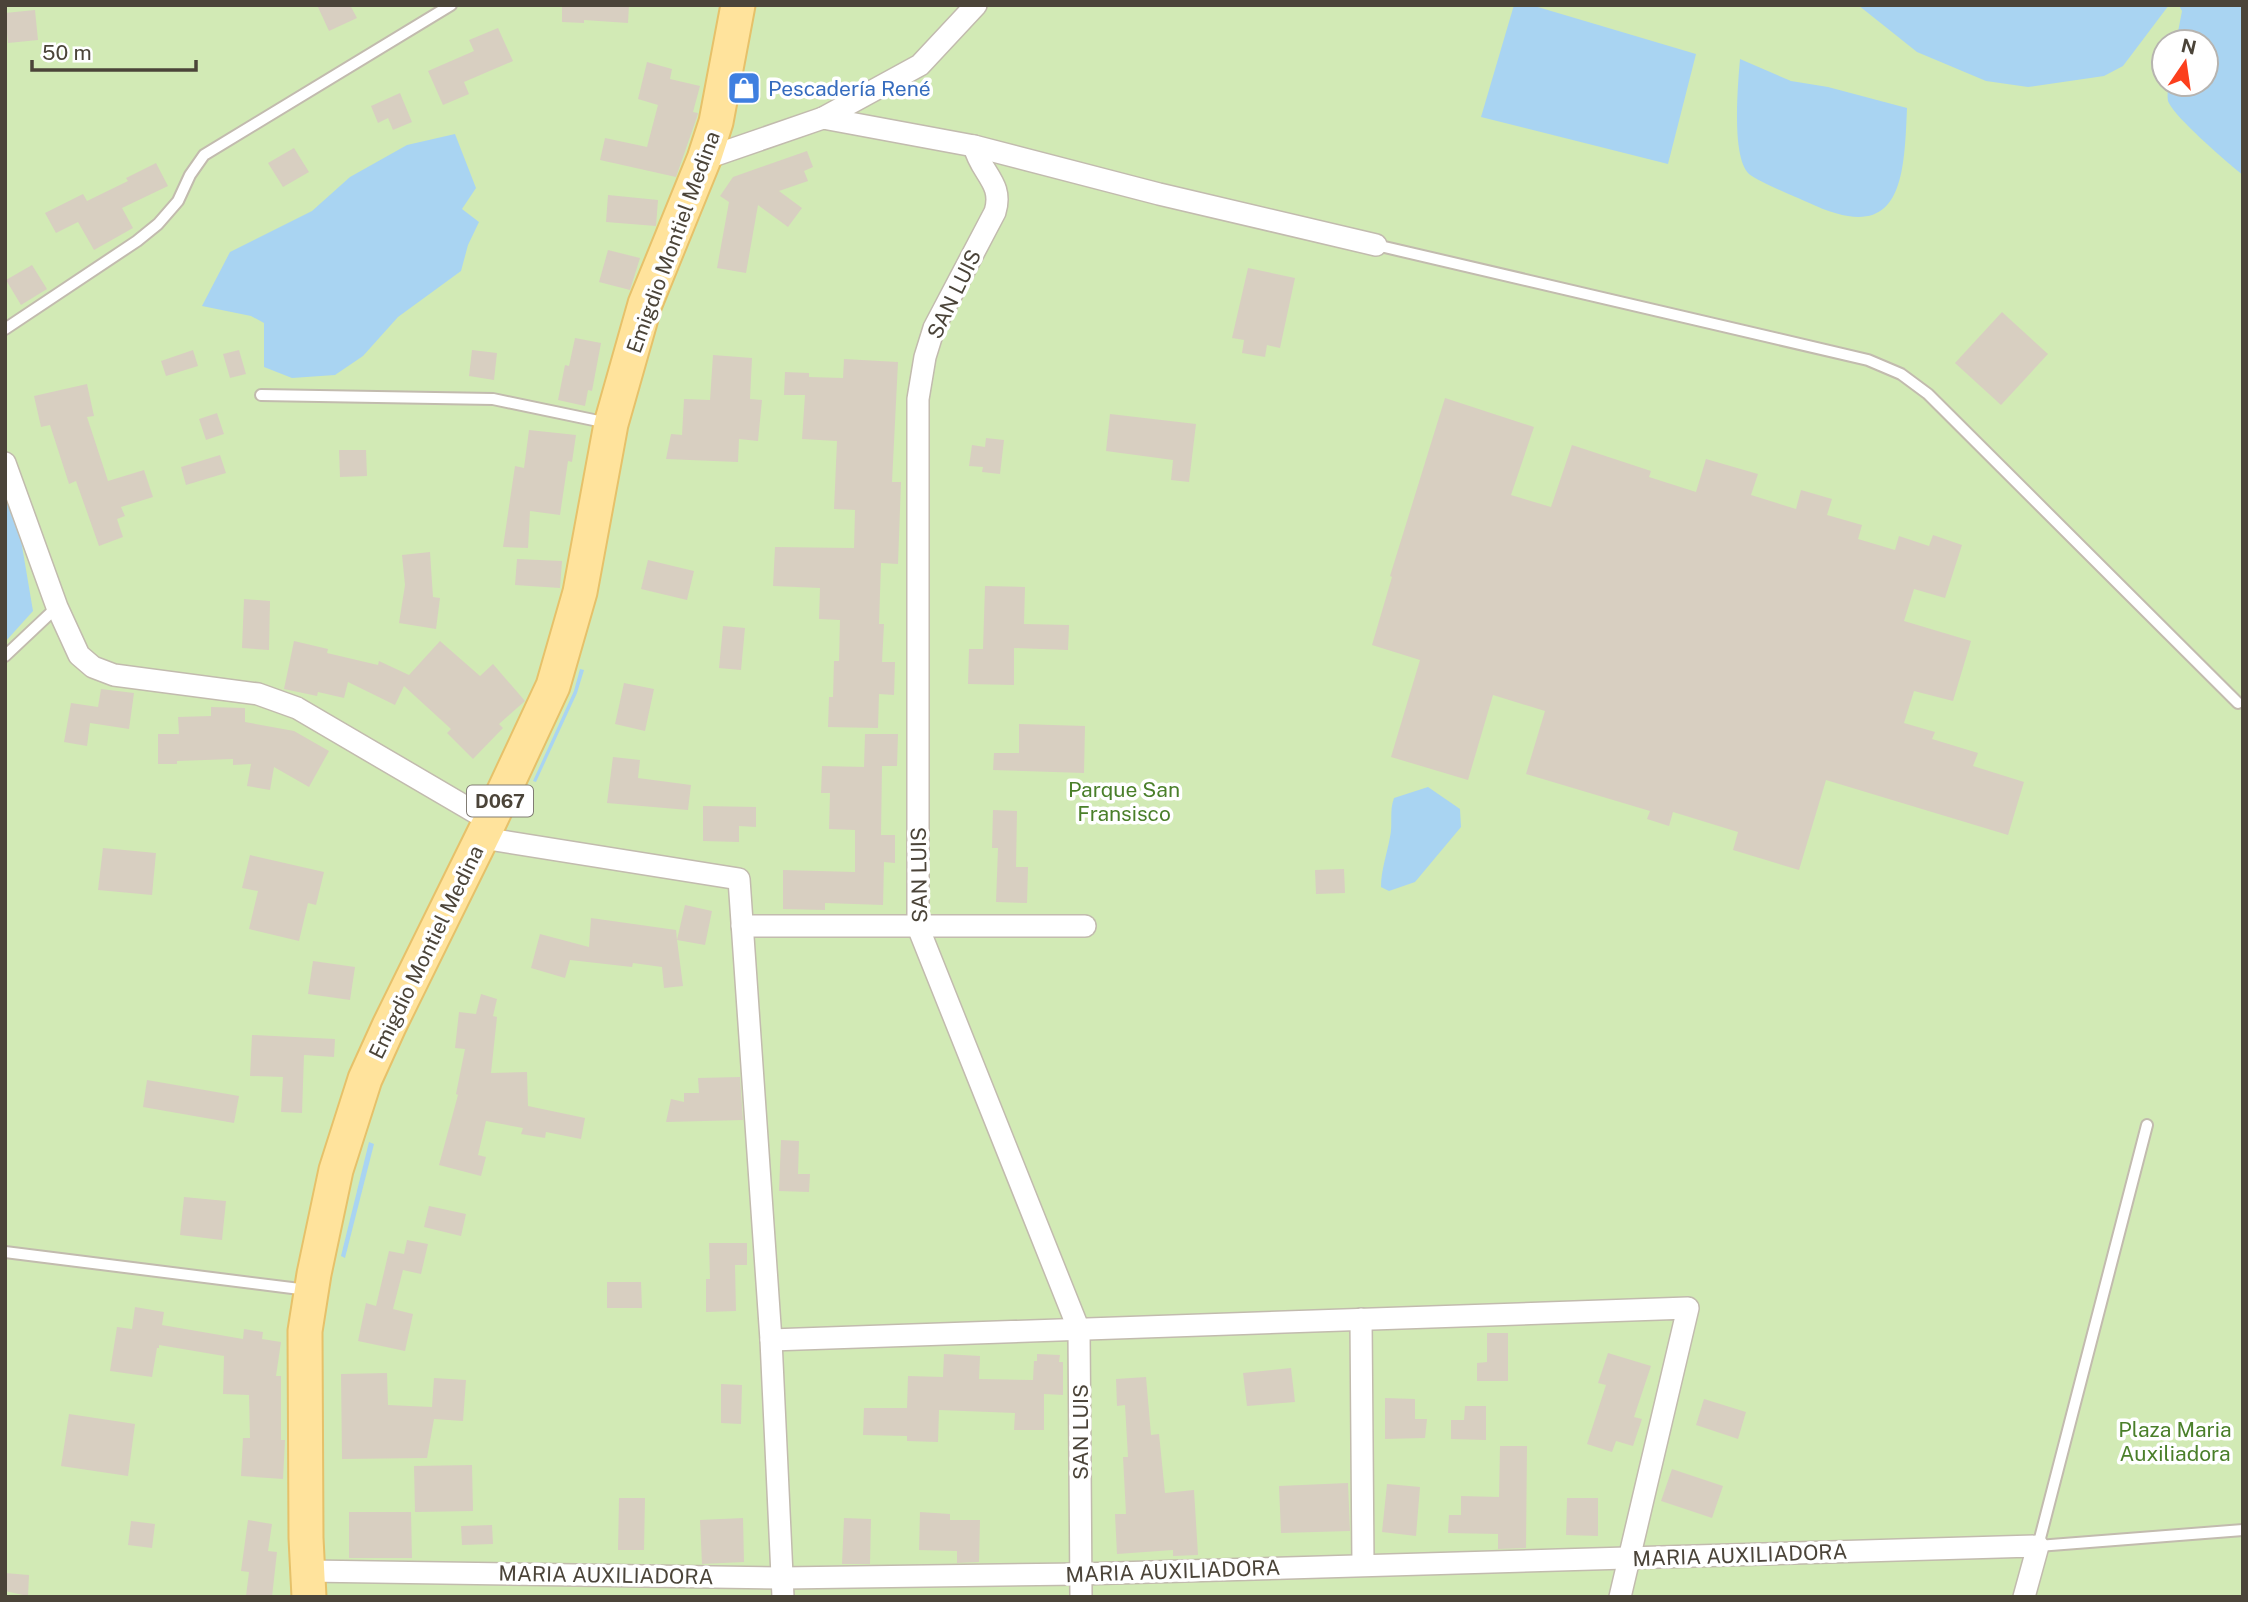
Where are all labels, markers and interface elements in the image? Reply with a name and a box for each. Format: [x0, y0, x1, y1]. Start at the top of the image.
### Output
scale bar [32, 28, 196, 72]
north arrow [2150, 28, 2220, 98]
text: N [2179, 34, 2199, 59]
text: 50 m [42, 40, 92, 65]
shop icon: Pescadería René [725, 69, 763, 107]
place label: Pescadería René [768, 76, 931, 101]
street label: Emigdio Montiel Medina [621, 128, 725, 356]
street label: SAN LUIS [922, 245, 986, 343]
park label: Parque San Fransisco [1068, 777, 1180, 826]
road number: D067 [467, 786, 533, 816]
street label: SAN LUIS [906, 827, 932, 923]
street label: Emigdio Montiel Medina [363, 841, 489, 1063]
street label: SAN LUIS [1068, 1384, 1093, 1480]
park label: Plaza Maria Auxiliadora [2118, 1417, 2232, 1466]
street label: MARIA AUXILIADORA [1632, 1539, 1848, 1571]
street label: MARIA AUXILIADORA [1065, 1555, 1281, 1587]
street label: MARIA AUXILIADORA [498, 1561, 714, 1589]

